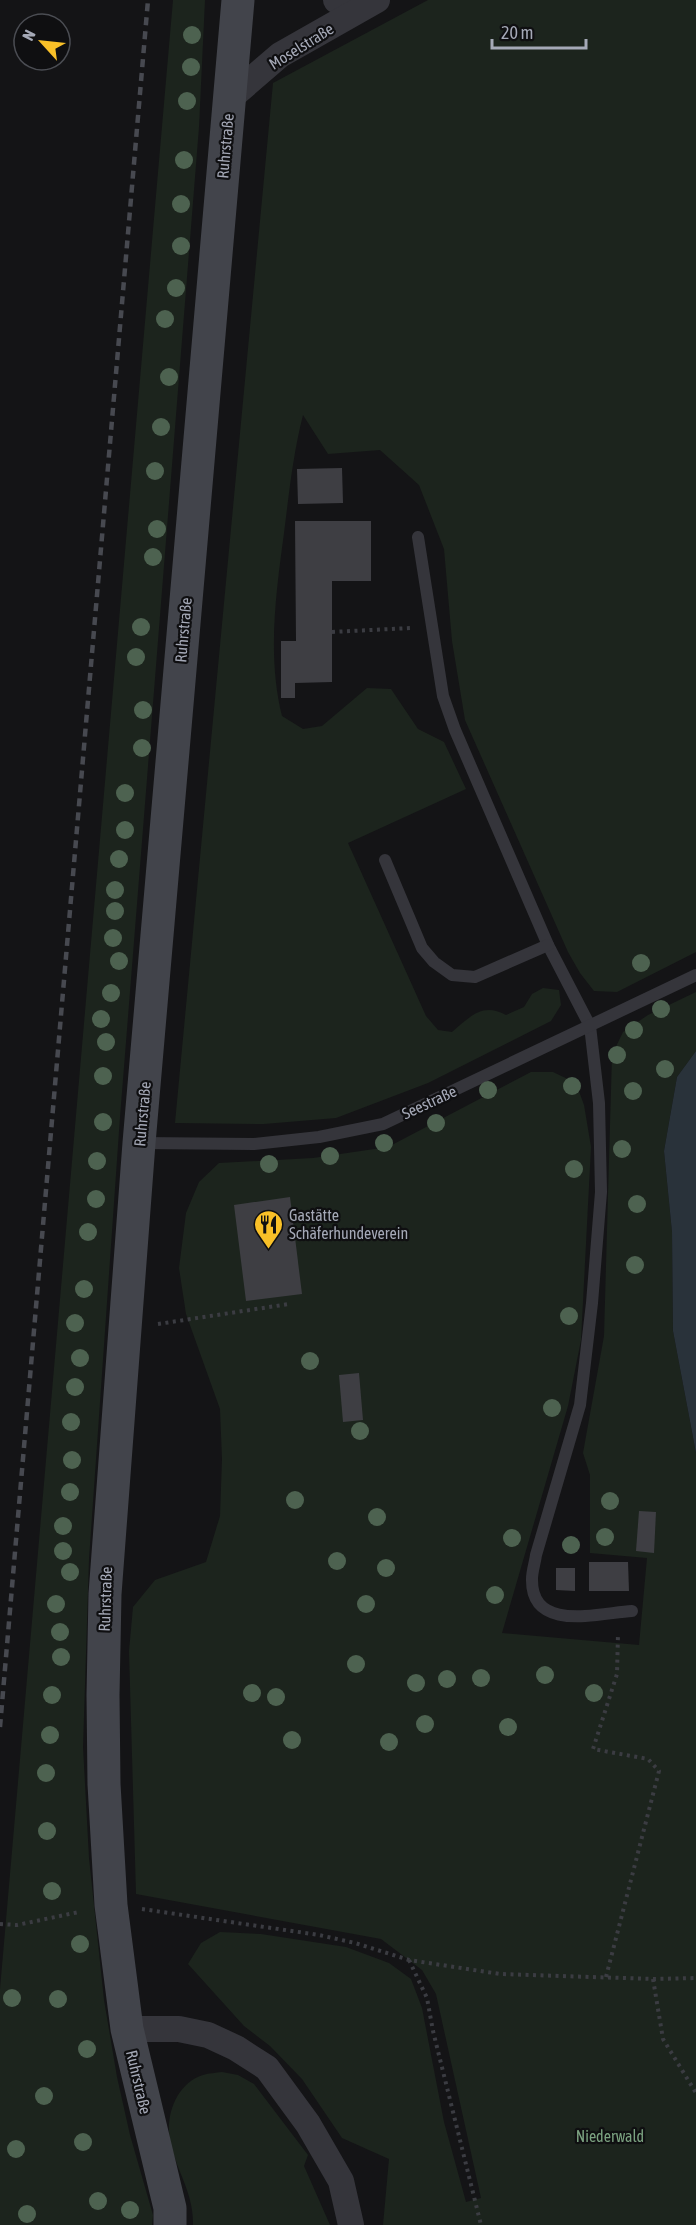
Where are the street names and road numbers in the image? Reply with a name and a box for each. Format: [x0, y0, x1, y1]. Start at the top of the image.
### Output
street label: Moselstraße [266, 19, 336, 73]
street label: Ruhrstraße [213, 113, 237, 179]
street label: Ruhrstraße [171, 597, 195, 663]
street label: Ruhrstraße [130, 1081, 154, 1147]
street label: Seestraße [399, 1082, 459, 1122]
street label: Ruhrstraße [95, 1566, 115, 1632]
street label: Ruhrstraße [123, 2048, 155, 2116]

